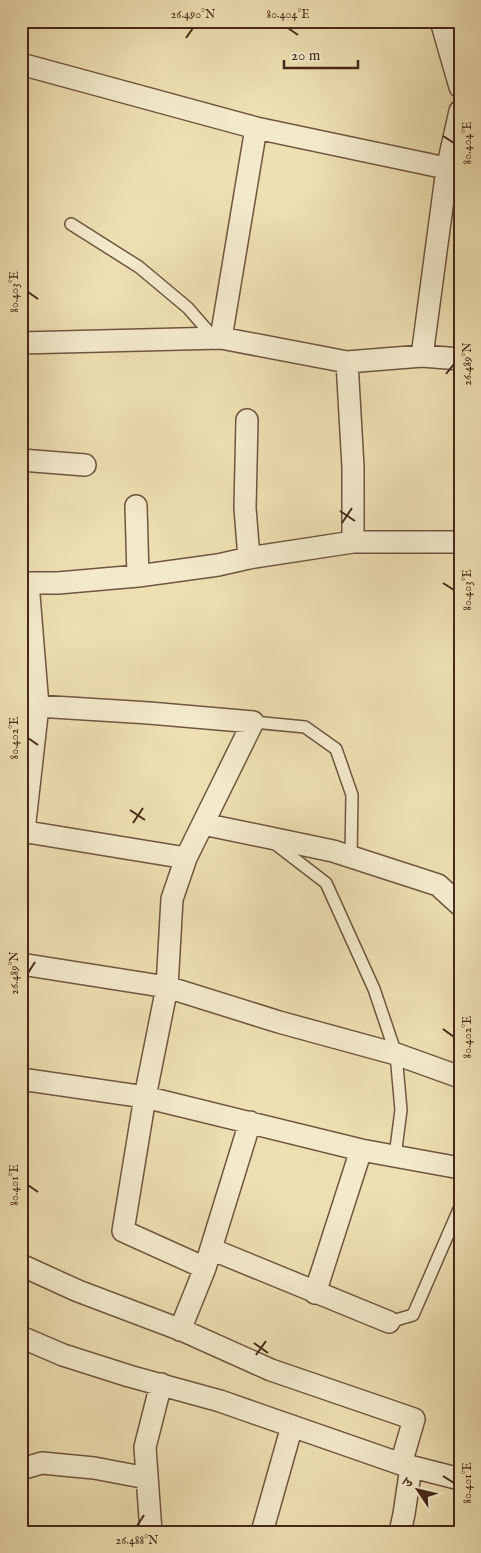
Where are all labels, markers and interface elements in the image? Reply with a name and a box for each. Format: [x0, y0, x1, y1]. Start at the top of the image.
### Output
text: 26.490°N [171, 7, 216, 22]
text: 80.404°E [266, 7, 310, 22]
scale bar [284, 38, 357, 70]
text: 20 m [291, 46, 321, 65]
text: 80.404°E [460, 121, 475, 165]
text: 80.403°E [7, 271, 22, 313]
text: 26.489°N [460, 342, 475, 386]
text: 80.403°E [460, 569, 475, 611]
text: 80.402°E [7, 717, 22, 759]
text: 26.489°N [7, 951, 22, 995]
text: 80.402°E [460, 1016, 475, 1058]
text: 80.401°E [7, 1164, 22, 1206]
text: 80.401°E [460, 1462, 475, 1504]
north arrow [394, 1466, 444, 1516]
text: उ [398, 1474, 418, 1492]
text: 26.488°N [116, 1533, 159, 1548]

